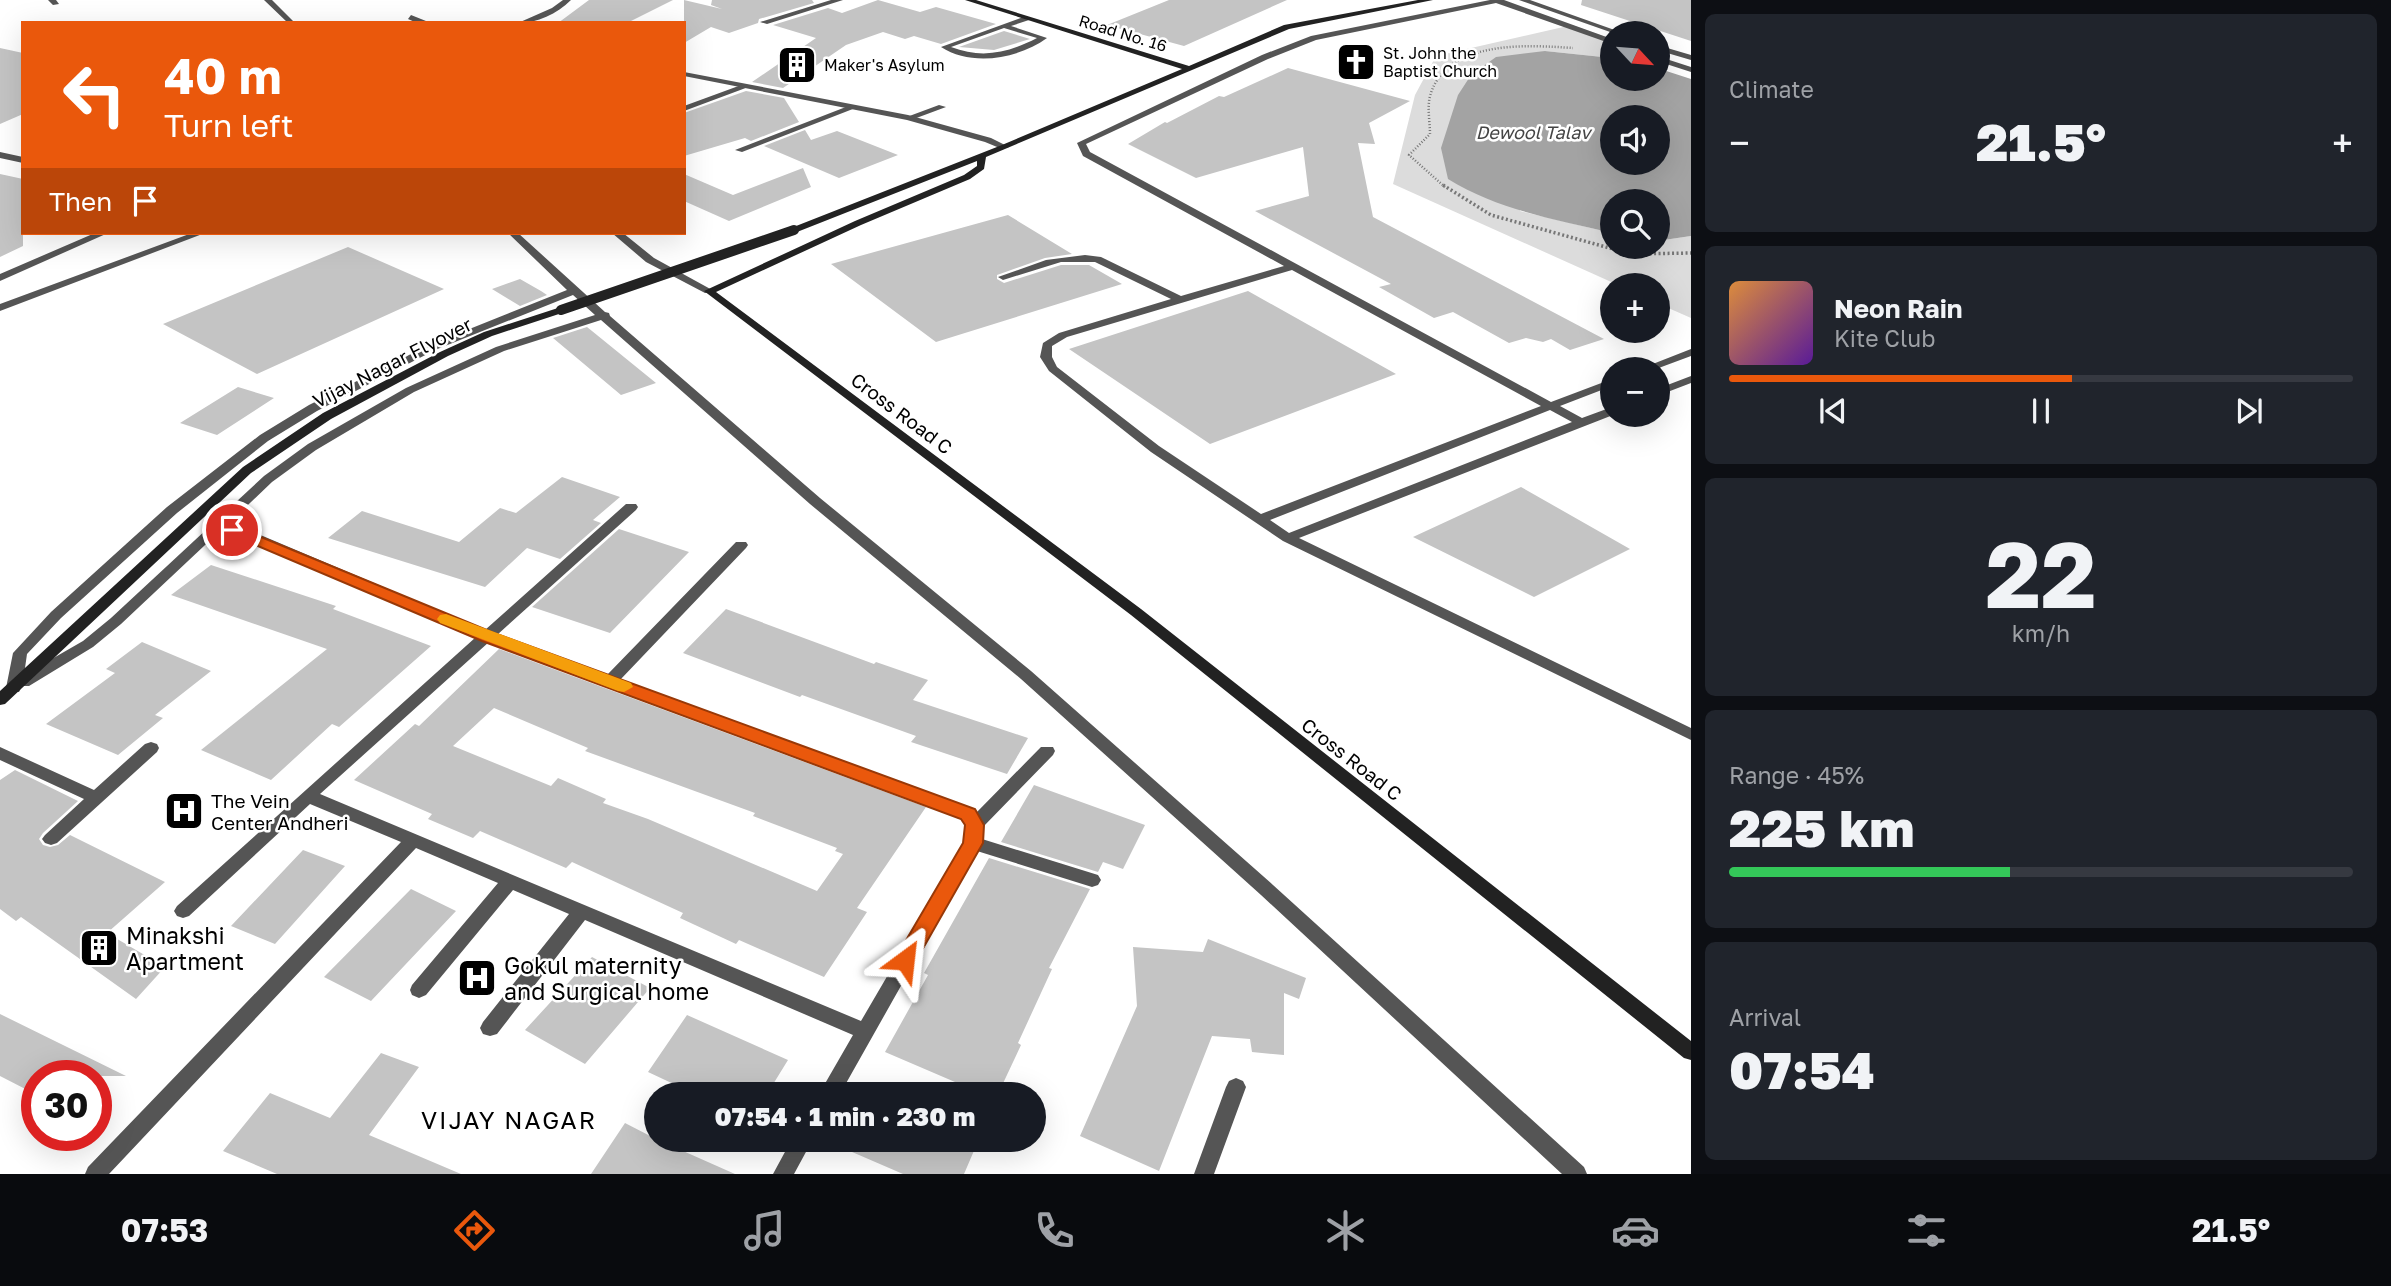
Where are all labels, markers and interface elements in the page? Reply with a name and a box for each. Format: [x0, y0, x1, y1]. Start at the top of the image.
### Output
street label: Road No. 16 [1077, 10, 1169, 56]
north arrow [1600, 21, 1670, 91]
map controls [1600, 21, 1670, 427]
church icon: St. John the Baptist Church [1335, 41, 1377, 83]
place label: St. John the Baptist Church [1383, 43, 1497, 81]
building icon: Maker's Asylum [776, 44, 818, 86]
text: 40 m [164, 46, 282, 105]
icon: left [49, 49, 140, 140]
place label: Maker's Asylum [824, 55, 945, 75]
text: Climate [1729, 75, 1814, 103]
button: sound [1600, 105, 1670, 175]
text: Turn left [164, 106, 293, 144]
text: 21.5° [1976, 110, 2106, 172]
text: − [1729, 120, 1750, 165]
text: + [2332, 120, 2353, 165]
water label: Dewool Talav [1476, 121, 1593, 143]
icon: arrive [126, 182, 164, 220]
text: Then [49, 186, 112, 217]
button: search [1600, 189, 1670, 259]
button: + [1600, 273, 1670, 343]
text: Neon Rain [1834, 293, 1963, 324]
street label: Vijay Nagar Flyover [309, 312, 476, 412]
text: Kite Club [1834, 324, 1935, 352]
button: − [1600, 357, 1670, 427]
street label: Cross Road C [847, 368, 957, 458]
icon: previous [1814, 392, 1852, 430]
icon: pause [2022, 392, 2060, 430]
icon: next [2230, 392, 2268, 430]
pin [202, 500, 262, 560]
icon: arrive [213, 511, 251, 549]
text: 22 [1985, 519, 2097, 628]
text: km/h [2012, 619, 2070, 647]
street label: Cross Road C [1297, 713, 1407, 805]
text: Range · 45% [1729, 761, 1864, 789]
place label: The Vein Center Andheri [211, 789, 349, 834]
hospital icon: The Vein Center Andheri [163, 790, 205, 832]
text: 225 km [1729, 796, 1915, 858]
place label: Minakshi Apartment [126, 921, 244, 975]
position arrow [868, 923, 942, 997]
building icon: Minakshi Apartment [78, 927, 120, 969]
place label: Gokul maternity and Surgical home [504, 951, 709, 1005]
hospital icon: Gokul maternity and Surgical home [456, 957, 498, 999]
text: Arrival [1729, 1003, 1801, 1031]
text: 07:54 [1729, 1038, 1875, 1100]
speed limit sign: 30 [21, 1060, 112, 1151]
text: 07:54 · 1 min · 230 m [715, 1101, 975, 1132]
district label: VIJAY NAGAR [421, 1105, 597, 1134]
icon: directions [450, 1206, 499, 1255]
icon: music [740, 1206, 789, 1255]
icon: phone [1030, 1206, 1079, 1255]
icon: climate [1321, 1206, 1370, 1255]
icon: car [1611, 1206, 1660, 1255]
icon: filters [1902, 1206, 1951, 1255]
text: 07:53 [121, 1211, 208, 1249]
text: 21.5° [2192, 1211, 2270, 1249]

